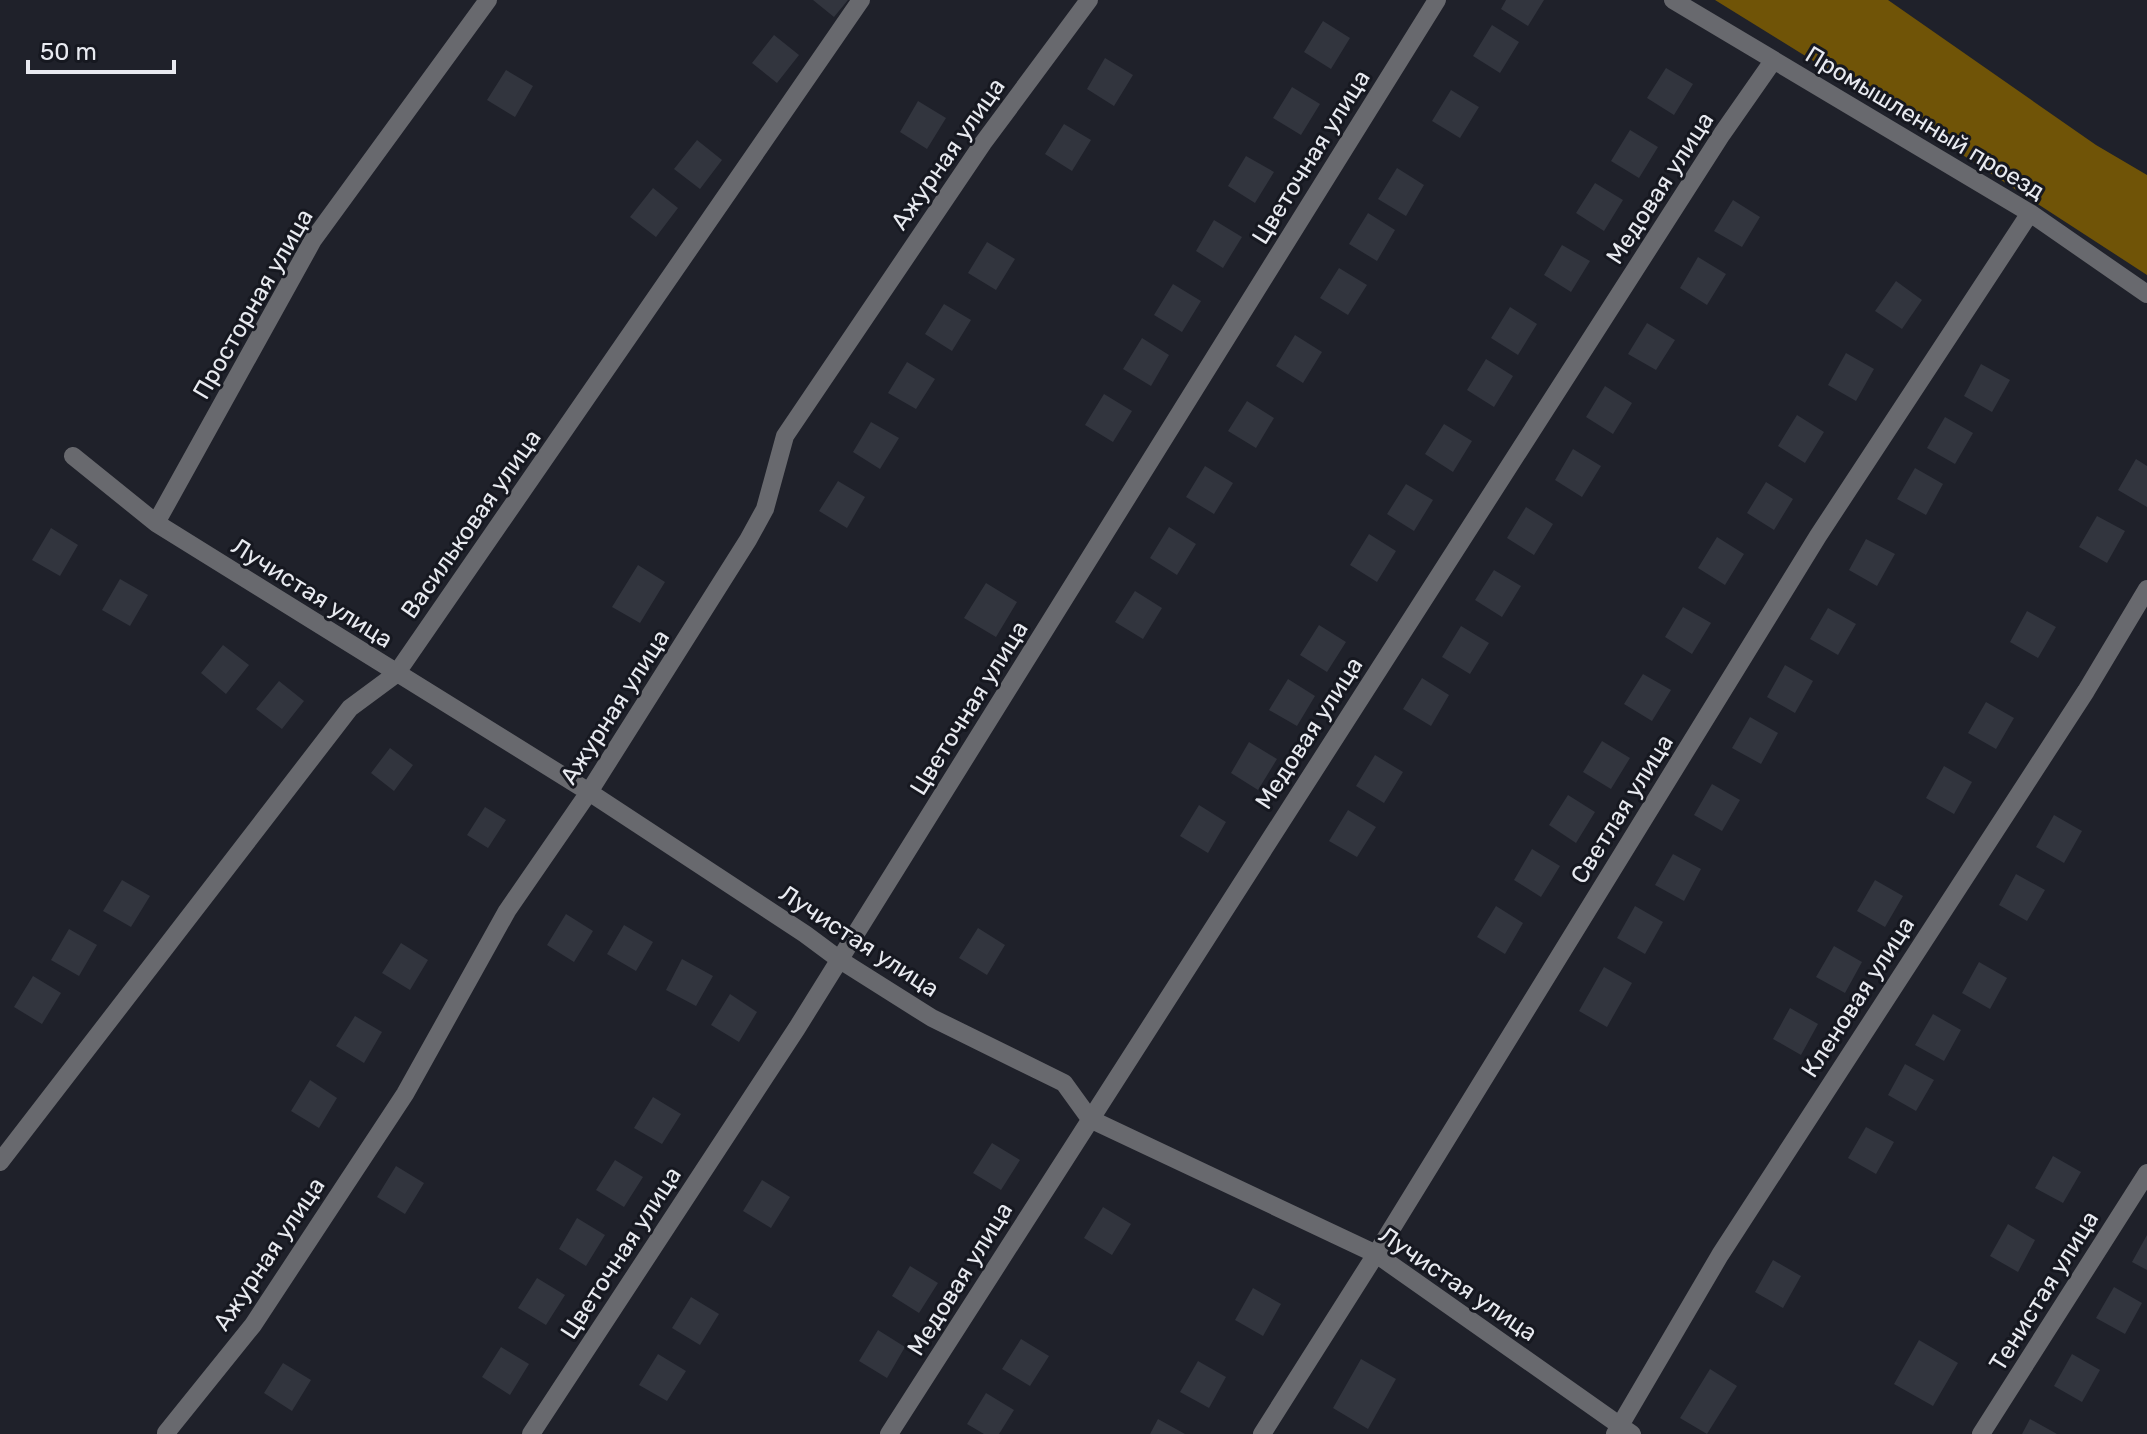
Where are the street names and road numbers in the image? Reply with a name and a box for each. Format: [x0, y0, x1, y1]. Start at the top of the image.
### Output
street label: Промышленный проезд [1800, 40, 2050, 206]
street label: Цветочная улица [1246, 65, 1376, 249]
street label: Ажурная улица [885, 73, 1011, 235]
street label: Медовая улица [1601, 107, 1719, 269]
street label: Просторная улица [187, 204, 319, 404]
street label: Васильковая улица [395, 424, 547, 624]
street label: Лучистая улица [226, 532, 398, 654]
street label: Цветочная улица [904, 616, 1034, 800]
street label: Ажурная улица [555, 624, 675, 790]
street label: Медовая улица [1250, 652, 1368, 814]
street label: Светлая улица [1565, 729, 1679, 889]
street label: Лучистая улица [774, 879, 944, 1003]
street label: Кленовая улица [1796, 911, 1920, 1083]
street label: Цветочная улица [555, 1162, 687, 1344]
street label: Ажурная улица [207, 1172, 331, 1336]
street label: Медовая улица [902, 1197, 1018, 1361]
street label: Тенистая улица [1984, 1206, 2104, 1376]
street label: Лучистая улица [1374, 1221, 1542, 1347]

